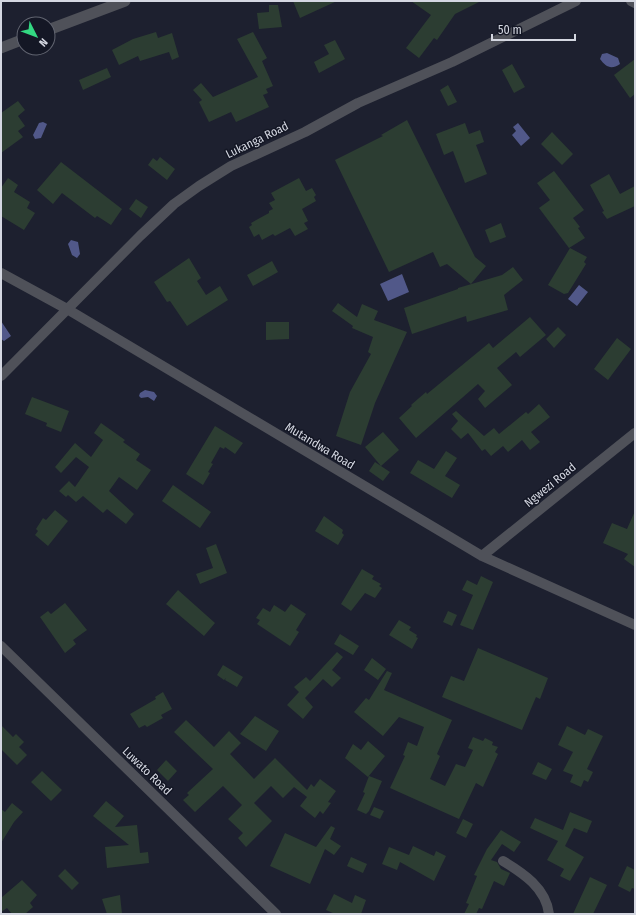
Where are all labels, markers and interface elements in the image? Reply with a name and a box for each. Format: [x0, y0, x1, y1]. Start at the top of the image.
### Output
north arrow [16, 16, 56, 56]
scale bar [492, 16, 575, 42]
text: 50 m [498, 23, 522, 37]
text: N [36, 36, 50, 49]
street label: Lukanga Road [223, 119, 291, 161]
street label: Mutandwa Road [283, 420, 357, 472]
street label: Ngwezi Road [521, 460, 579, 510]
street label: Luwato Road [120, 744, 174, 798]

